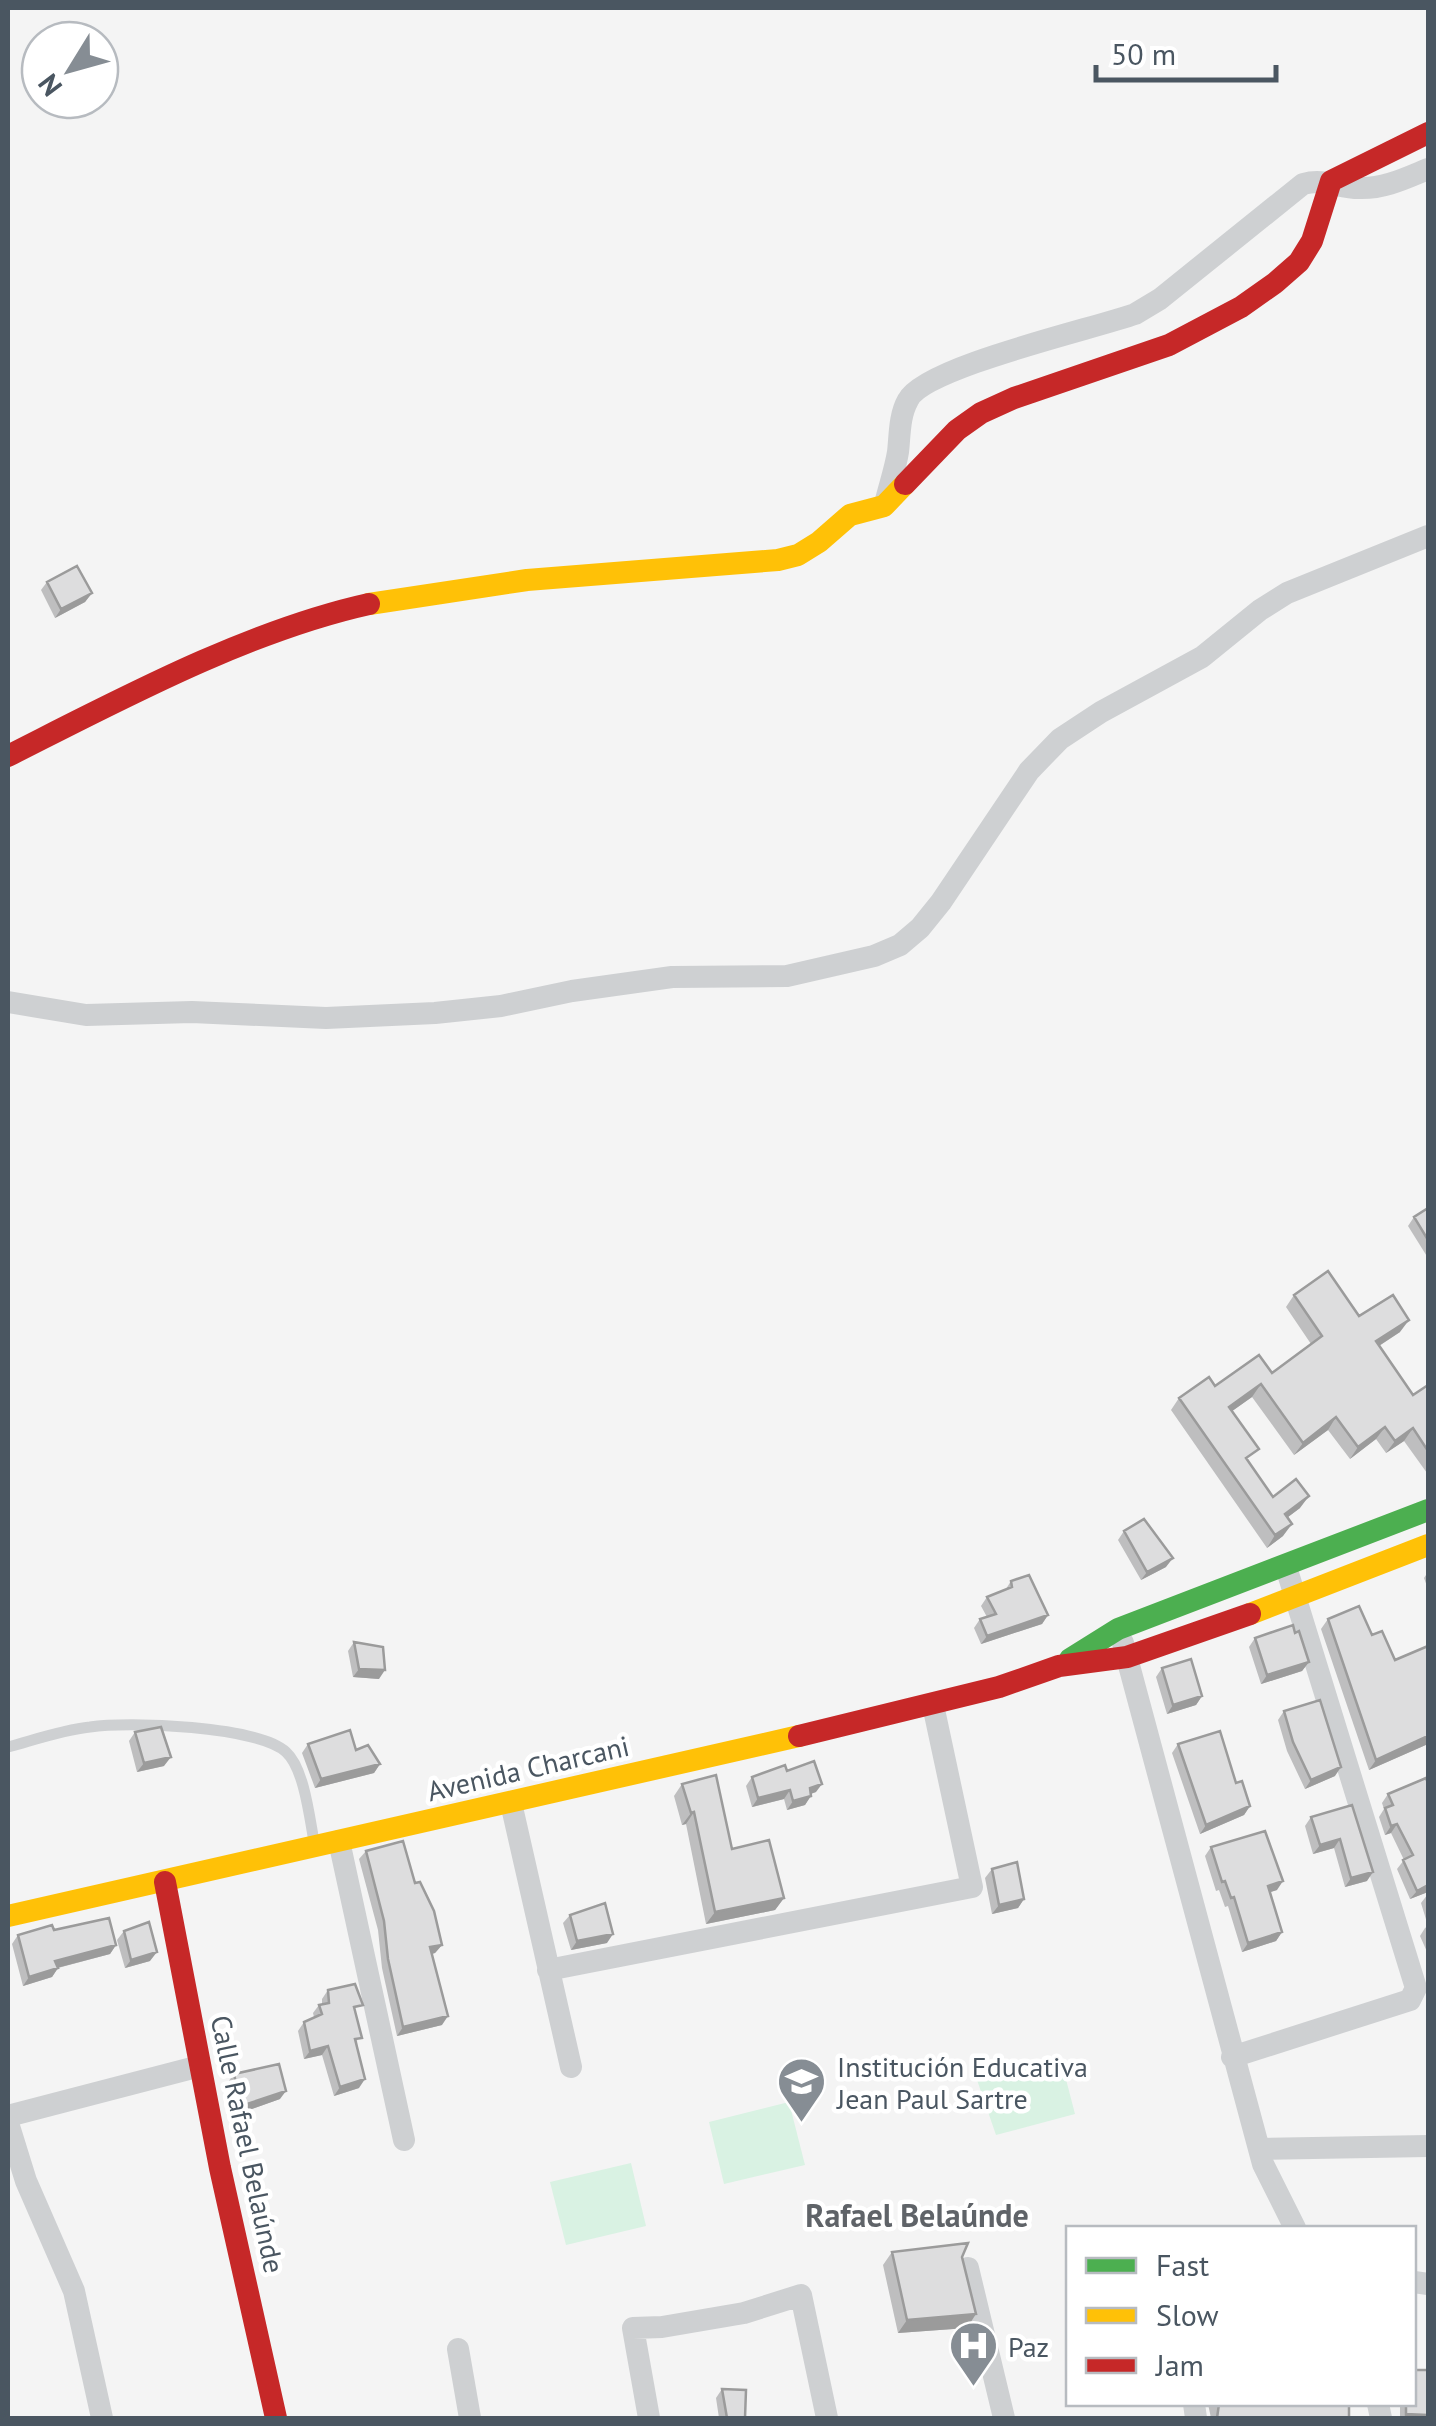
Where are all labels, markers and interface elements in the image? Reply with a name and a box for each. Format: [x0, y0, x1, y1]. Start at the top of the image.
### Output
north arrow [20, 20, 120, 120]
scale bar [1096, 20, 1276, 82]
text: 50 m [1111, 34, 1176, 73]
text: N [29, 67, 70, 104]
street label: Avenida Charcani [423, 1727, 633, 1809]
street label: Calle Rafael Belaúnde [203, 2012, 293, 2276]
place label: Institución Educativa Jean Paul Sartre [836, 2048, 1088, 2117]
school or university icon: Institución Educativa Jean Paul Sartre [776, 2056, 828, 2124]
district label: Rafael Belaúnde [805, 2194, 1029, 2236]
legend [1066, 2226, 1416, 2406]
text: Fast [1156, 2245, 1209, 2284]
text: Slow [1156, 2295, 1219, 2334]
hospital icon: Paz [947, 2320, 999, 2388]
place label: Paz [1008, 2328, 1049, 2365]
text: Jam [1154, 2345, 1204, 2384]

